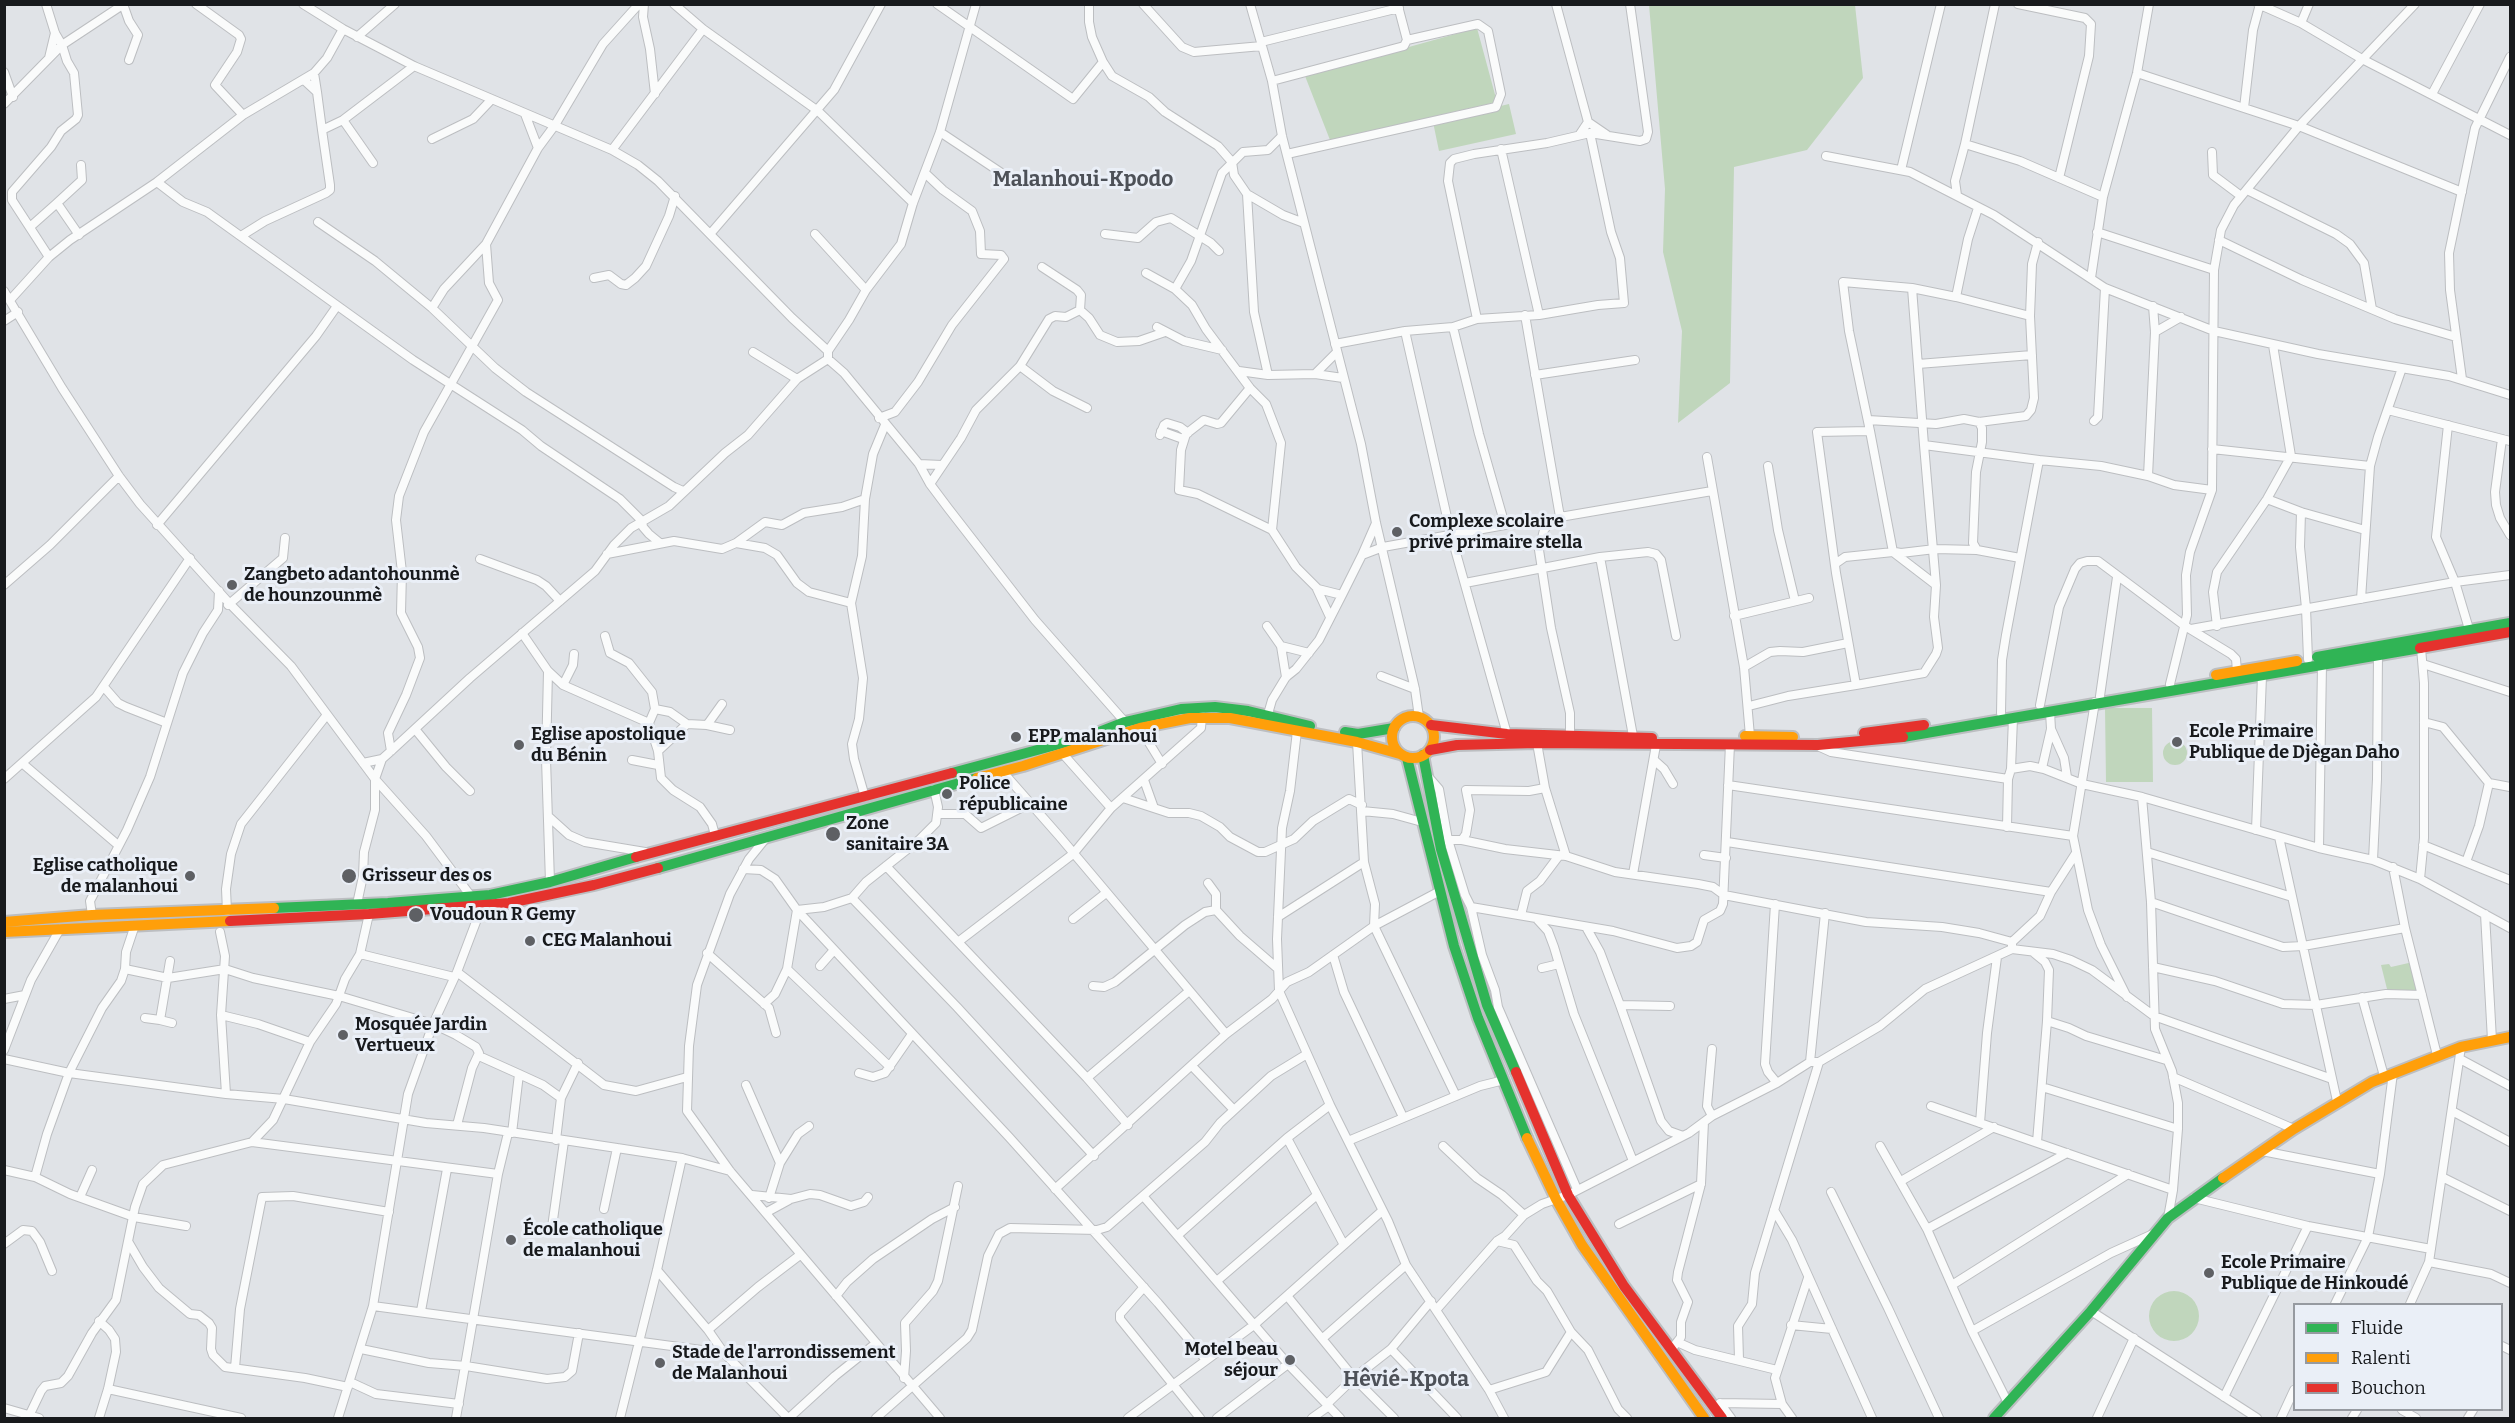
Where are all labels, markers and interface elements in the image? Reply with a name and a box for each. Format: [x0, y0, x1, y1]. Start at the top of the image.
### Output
district label: Malanhoui-Kpodo [993, 167, 1173, 193]
place label: Complexe scolaire privé primaire stella [1409, 511, 1582, 554]
marker: Complexe scolaire privé primaire stella [1390, 525, 1404, 539]
place label: Zangbeto adantohounmè de hounzounmè [244, 564, 460, 606]
marker: Zangbeto adantohounmè de hounzounmè [225, 578, 239, 592]
place label: Ecole Primaire Publique de Djègan Daho [2189, 721, 2400, 764]
place label: Eglise apostolique du Bénin [531, 724, 686, 766]
place label: EPP malanhoui [1028, 726, 1157, 748]
marker: EPP malanhoui [1009, 730, 1023, 744]
marker: Ecole Primaire Publique de Djègan Daho [2170, 735, 2184, 749]
marker: Eglise apostolique du Bénin [512, 738, 526, 752]
place label: Police républicaine [959, 773, 1068, 816]
marker: Police républicaine [940, 787, 954, 801]
place label: Zone sanitaire 3A [846, 813, 949, 856]
marker: Zone sanitaire 3A [824, 825, 842, 843]
place label: Eglise catholique de malanhoui [33, 855, 178, 898]
place label: Grisseur des os [362, 865, 492, 887]
marker: Grisseur des os [340, 867, 358, 885]
marker: Eglise catholique de malanhoui [183, 869, 197, 883]
place label: Voudoun R Gemy [430, 904, 576, 926]
marker: Voudoun R Gemy [407, 906, 425, 924]
place label: CEG Malanhoui [542, 930, 672, 952]
marker: CEG Malanhoui [523, 934, 537, 948]
place label: Mosquée Jardin Vertueux [355, 1014, 487, 1056]
marker: Mosquée Jardin Vertueux [336, 1028, 350, 1042]
place label: École catholique de malanhoui [523, 1219, 663, 1262]
marker: École catholique de malanhoui [504, 1233, 518, 1247]
place label: Ecole Primaire Publique de Hinkoudé [2221, 1252, 2408, 1294]
marker: Ecole Primaire Publique de Hinkoudé [2202, 1266, 2216, 1280]
legend [2293, 1303, 2503, 1411]
text: Fluide [2351, 1317, 2403, 1339]
place label: Motel beau séjour [1185, 1339, 1278, 1382]
place label: Stade de l'arrondissement de Malanhoui [672, 1342, 896, 1384]
text: Ralenti [2351, 1347, 2411, 1369]
marker: Motel beau séjour [1283, 1353, 1297, 1367]
marker: Stade de l'arrondissement de Malanhoui [653, 1356, 667, 1370]
district label: Hêvié-Kpota [1343, 1367, 1469, 1393]
text: Bouchon [2351, 1377, 2426, 1399]

